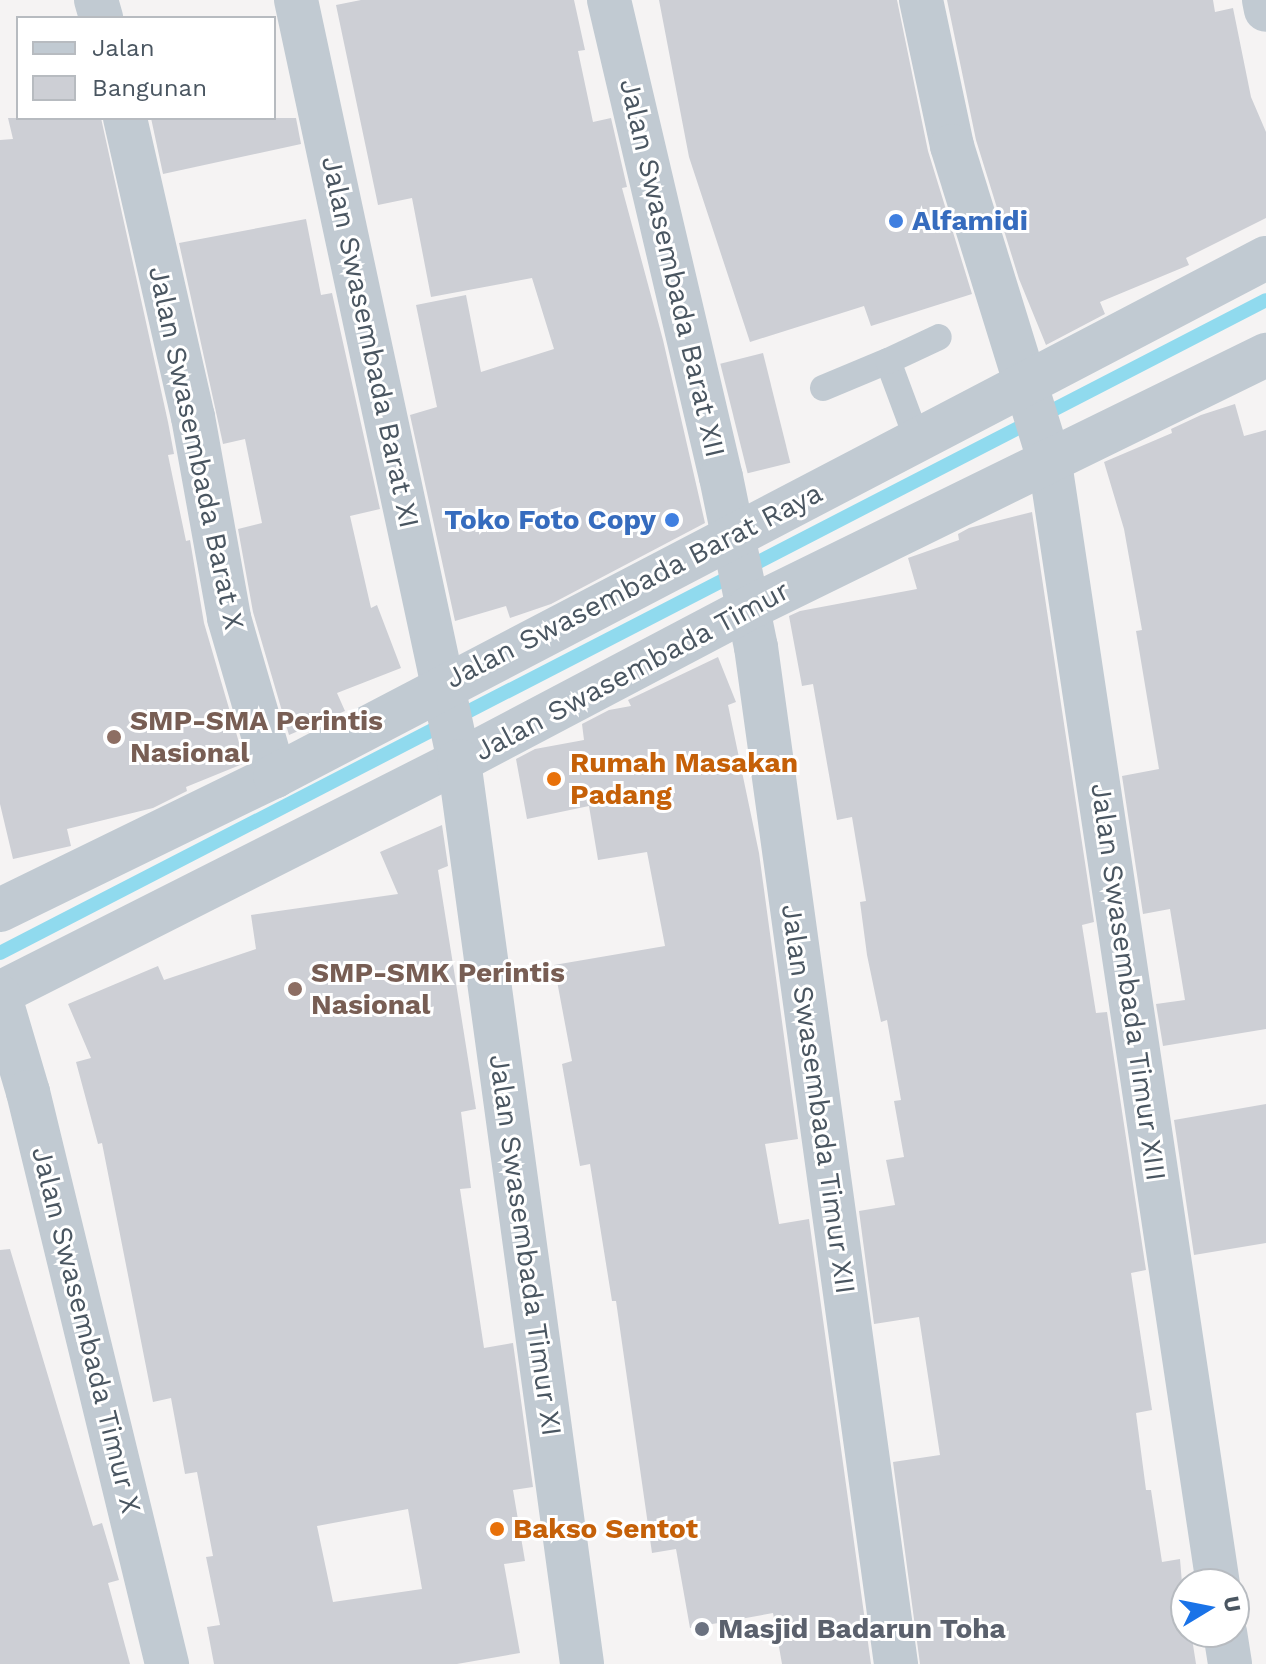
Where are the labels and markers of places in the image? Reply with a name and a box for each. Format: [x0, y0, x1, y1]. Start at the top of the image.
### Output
place label: Alfamidi [912, 204, 1028, 238]
marker: Alfamidi [887, 212, 905, 230]
place label: Toko Foto Copy [444, 503, 656, 537]
marker: Toko Foto Copy [663, 511, 681, 529]
place label: SMP-SMA Perintis Nasional [130, 704, 384, 770]
marker: SMP-SMA Perintis Nasional [105, 728, 123, 746]
place label: Rumah Masakan Padang [570, 746, 798, 812]
marker: Rumah Masakan Padang [545, 770, 563, 788]
place label: SMP-SMK Perintis Nasional [311, 956, 565, 1022]
marker: SMP-SMK Perintis Nasional [286, 980, 304, 998]
place label: Bakso Sentot [513, 1512, 698, 1546]
marker: Bakso Sentot [488, 1520, 506, 1538]
place label: Masjid Badarun Toha [718, 1612, 1006, 1646]
marker: Masjid Badarun Toha [693, 1620, 711, 1638]

